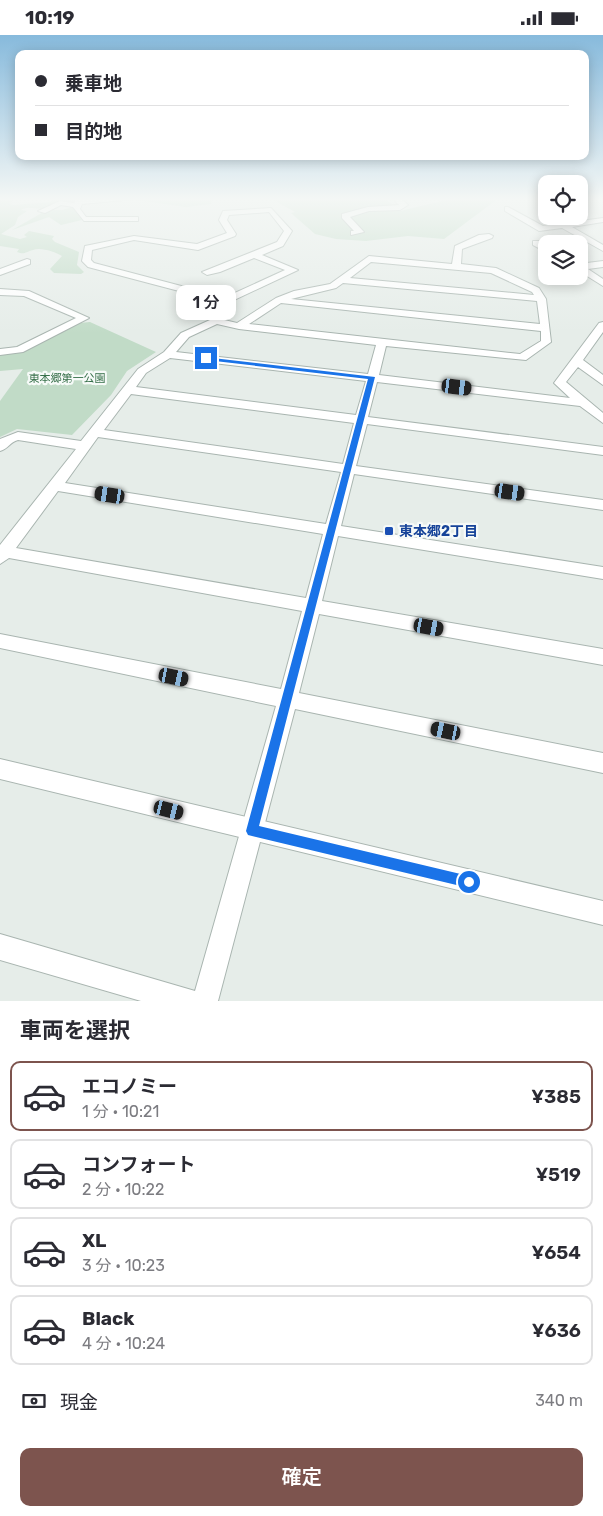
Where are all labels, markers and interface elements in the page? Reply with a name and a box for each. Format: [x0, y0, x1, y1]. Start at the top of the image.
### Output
text: 10:19 [25, 6, 75, 29]
text: 乗車地 [65, 72, 122, 95]
text: 目的地 [65, 120, 122, 143]
map controls [538, 175, 588, 285]
button: locate [538, 175, 588, 225]
button: layers [538, 235, 588, 285]
callout: 1 分 [176, 285, 236, 321]
text: 1 分 [192, 293, 220, 312]
route end [195, 347, 217, 369]
park label: 東本郷第一公園 [29, 372, 106, 385]
car [441, 378, 472, 396]
car [494, 482, 525, 502]
car [94, 485, 125, 505]
place label: 東本郷2丁目 [399, 523, 478, 540]
marker: 東本郷2丁目 [383, 525, 395, 537]
car [412, 617, 445, 637]
car [157, 667, 190, 687]
car [429, 721, 462, 741]
car [152, 799, 185, 821]
route start [458, 871, 480, 893]
text: 車両を選択 [20, 1017, 130, 1044]
icon: car [22, 1074, 67, 1119]
text: エコノミー [82, 1075, 177, 1098]
text: ¥385 [531, 1085, 581, 1108]
text: 1 分 · 10:21 [82, 1102, 159, 1121]
icon: car [22, 1152, 67, 1197]
text: コンフォート [82, 1153, 195, 1176]
text: ¥519 [535, 1163, 581, 1186]
text: 2 分 · 10:22 [82, 1180, 164, 1199]
text: XL [82, 1229, 106, 1252]
icon: car [22, 1230, 67, 1275]
text: ¥654 [531, 1241, 581, 1264]
text: 3 分 · 10:23 [82, 1256, 165, 1275]
text: Black [82, 1307, 134, 1330]
icon: car [22, 1308, 67, 1353]
text: ¥636 [532, 1319, 581, 1342]
text: 4 分 · 10:24 [82, 1334, 165, 1353]
icon: cash [20, 1387, 48, 1415]
text: 現金 [60, 1391, 98, 1414]
text: 340 m [535, 1391, 583, 1410]
button: 確定 [20, 1448, 583, 1506]

